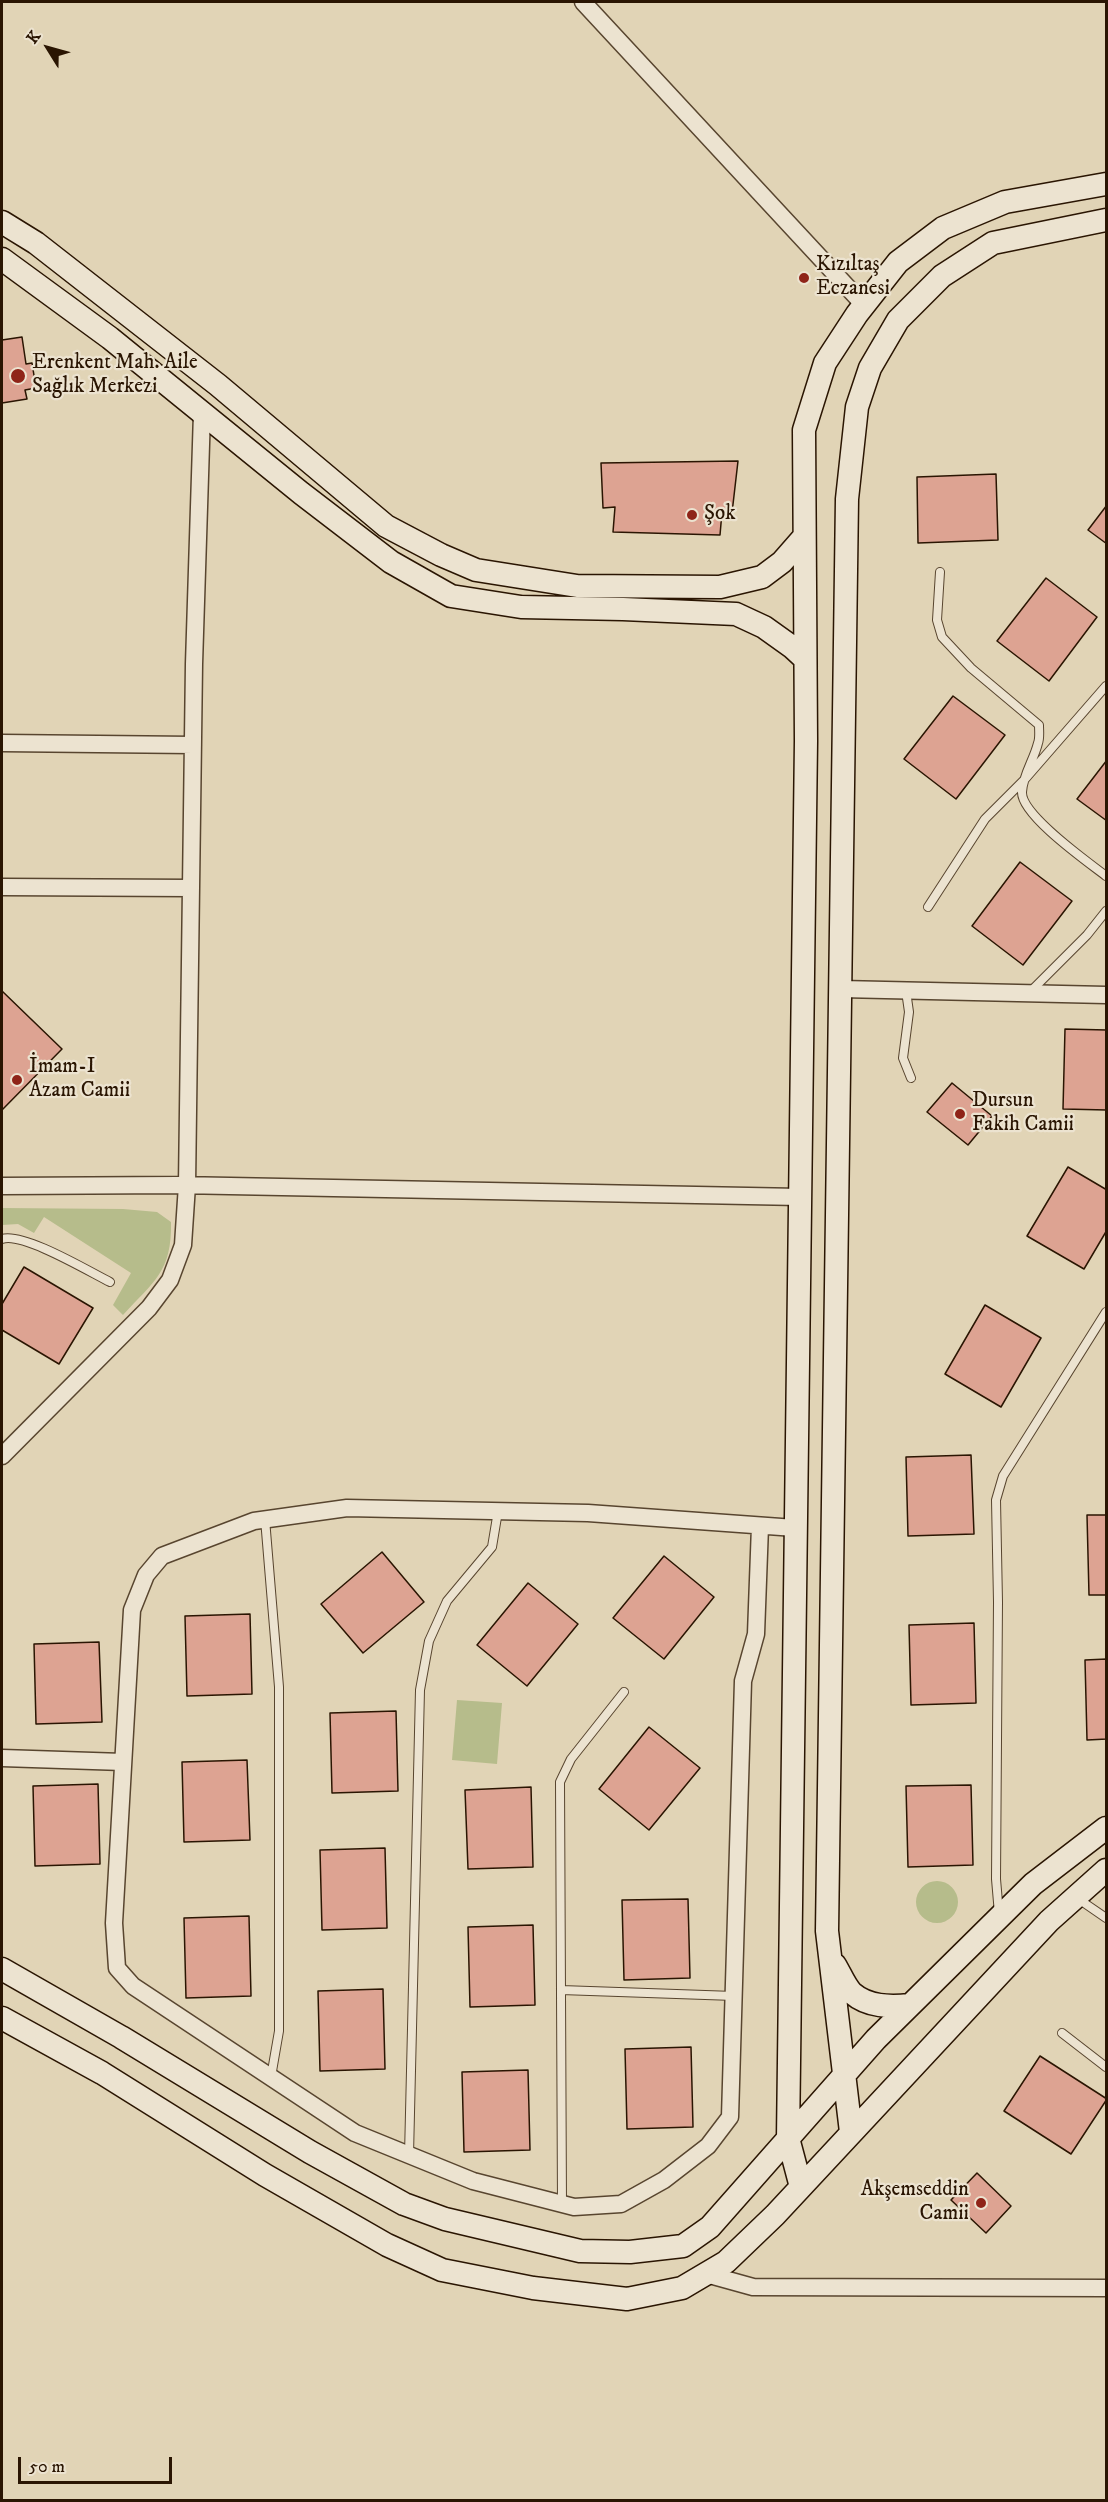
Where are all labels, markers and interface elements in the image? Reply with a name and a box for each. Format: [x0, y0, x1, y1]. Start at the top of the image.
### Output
north arrow [18, 18, 78, 78]
text: K [22, 27, 45, 48]
place label: Kızıltaş Eczanesi [816, 253, 890, 303]
marker: Kızıltaş Eczanesi [797, 271, 811, 285]
place label: Erenkent Mah. Aile Sağlık Merkezi [32, 351, 198, 401]
marker: Erenkent Mah. Aile Sağlık Merkezi [9, 367, 27, 385]
place label: Şok [704, 502, 736, 528]
marker: Şok [685, 508, 699, 522]
place label: İmam-I Azam Camii [29, 1055, 130, 1105]
marker: İmam-I Azam Camii [10, 1073, 24, 1087]
place label: Dursun Fakih Camii [972, 1089, 1074, 1139]
marker: Dursun Fakih Camii [953, 1107, 967, 1121]
place label: Akşemseddin Camii [861, 2178, 969, 2228]
marker: Akşemseddin Camii [974, 2196, 988, 2210]
scale bar [21, 2445, 176, 2483]
text: 50 m [29, 2456, 65, 2478]

